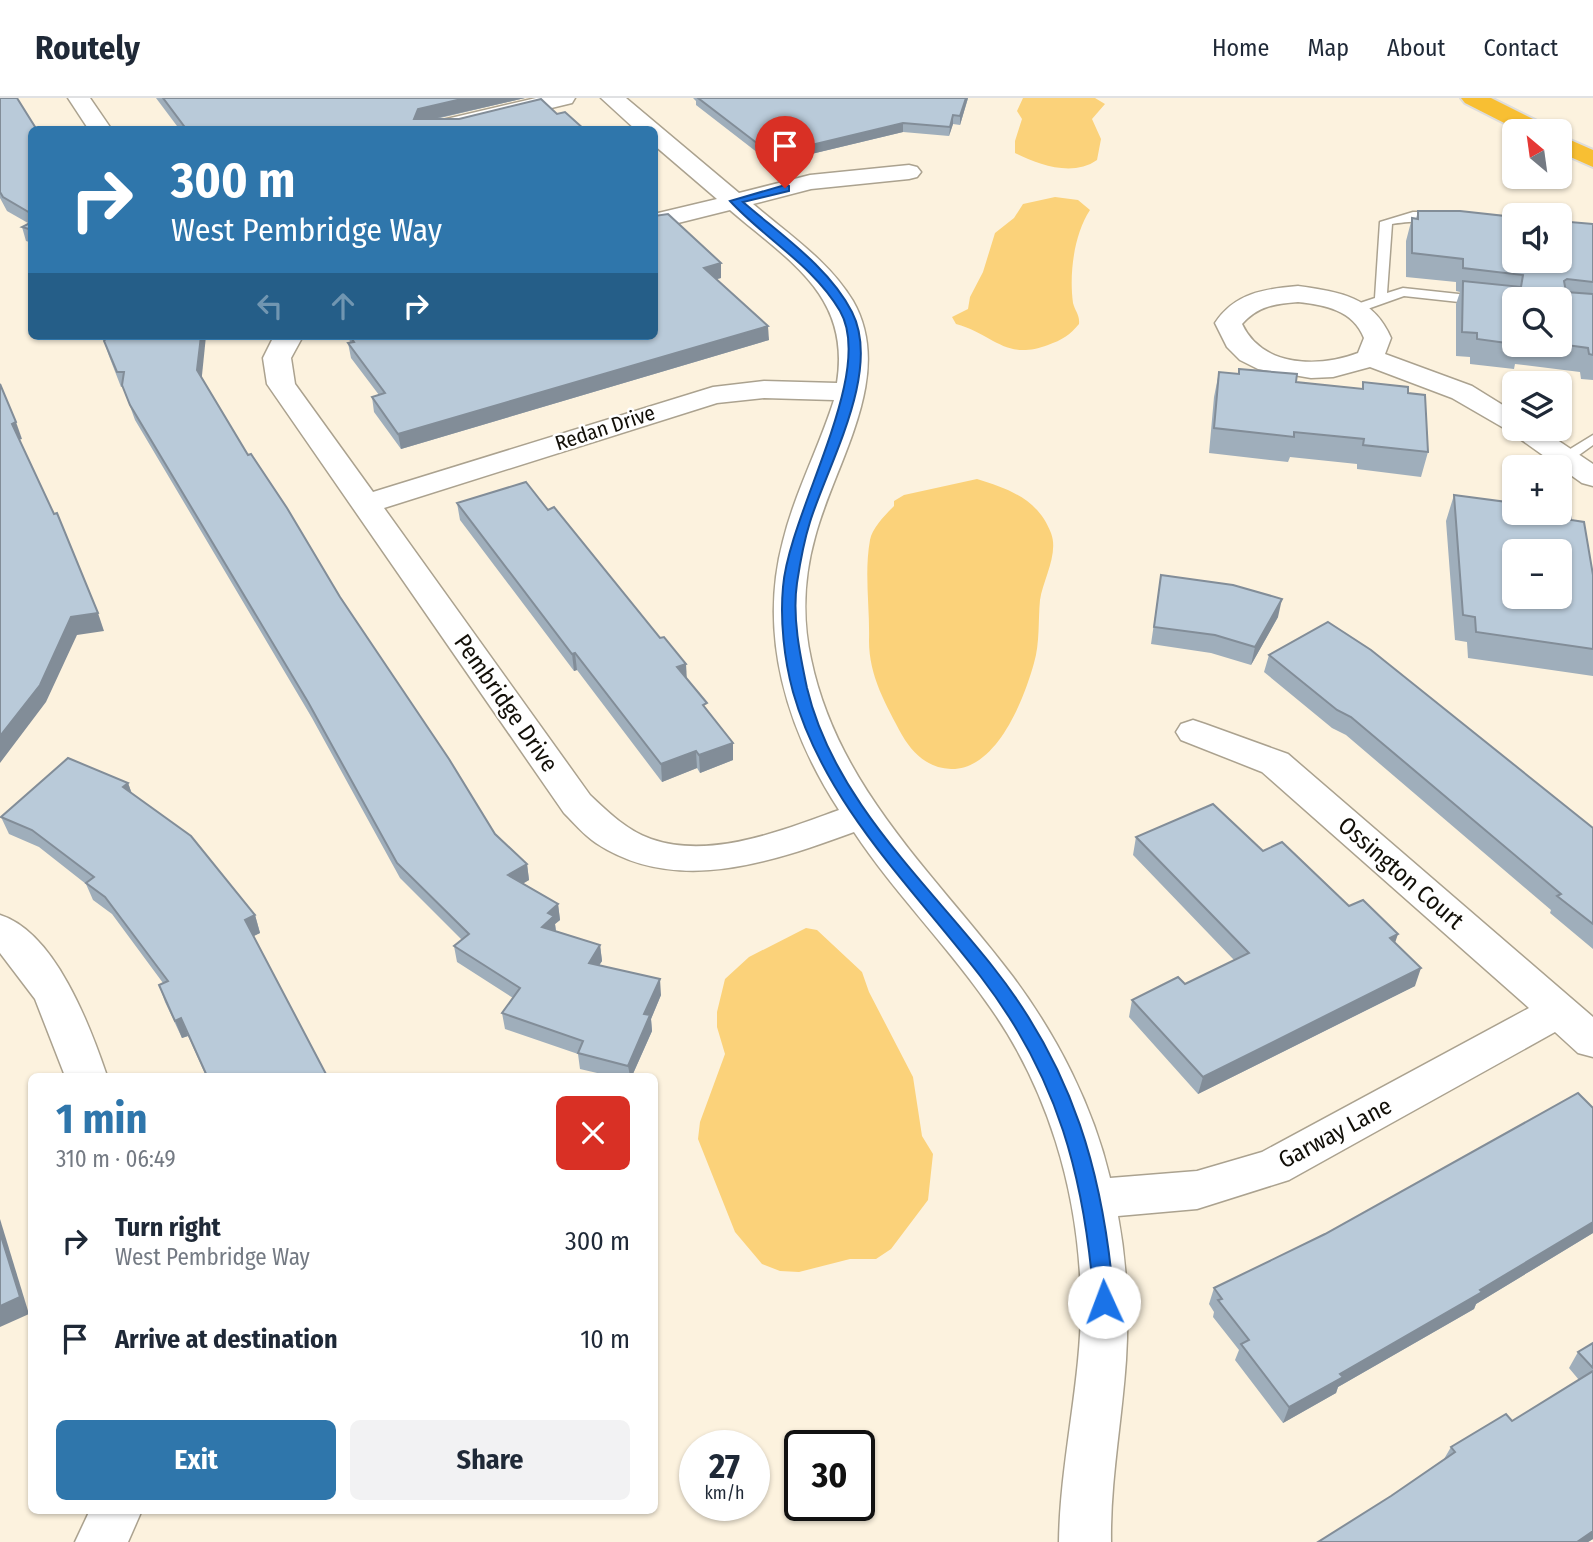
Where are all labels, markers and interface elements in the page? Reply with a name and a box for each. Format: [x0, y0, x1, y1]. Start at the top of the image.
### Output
text: Routely [35, 28, 140, 68]
text: Home [1212, 34, 1269, 62]
text: Map [1307, 34, 1349, 62]
text: About [1387, 34, 1445, 62]
text: Contact [1483, 34, 1558, 62]
pin [755, 116, 815, 188]
north arrow [1502, 119, 1572, 189]
map controls [1502, 119, 1572, 609]
icon: arrive [766, 127, 804, 165]
text: 300 m [171, 151, 295, 210]
icon: right [56, 154, 147, 245]
button: sound [1502, 203, 1572, 273]
text: West Pembridge Way [171, 211, 442, 249]
icon: left [251, 287, 289, 325]
icon: ahead [324, 287, 362, 325]
icon: right [397, 287, 435, 325]
button: search [1502, 287, 1572, 357]
button: layers [1502, 371, 1572, 441]
street label: Redan Drive [552, 400, 658, 456]
button: + [1502, 455, 1572, 525]
button: − [1502, 539, 1572, 609]
street label: Pembridge Drive [448, 629, 564, 777]
street label: Ossington Court [1333, 811, 1469, 935]
street label: Garway Lane [1274, 1092, 1396, 1174]
text: 1 min [56, 1094, 147, 1144]
button: close [556, 1096, 630, 1170]
text: 310 m · 06:49 [56, 1145, 176, 1173]
text: Turn right [115, 1212, 221, 1243]
icon: right [56, 1222, 94, 1260]
text: 300 m [565, 1226, 630, 1257]
text: West Pembridge Way [115, 1243, 310, 1271]
position arrow [1067, 1265, 1141, 1339]
icon: arrive [56, 1320, 94, 1358]
text: Arrive at destination [115, 1324, 338, 1355]
text: 10 m [580, 1324, 630, 1355]
button: Exit [56, 1420, 336, 1500]
button: Share [350, 1420, 630, 1500]
speed limit sign: 30 [784, 1430, 875, 1521]
text: 27 [709, 1445, 740, 1487]
text: km/h [704, 1482, 745, 1504]

